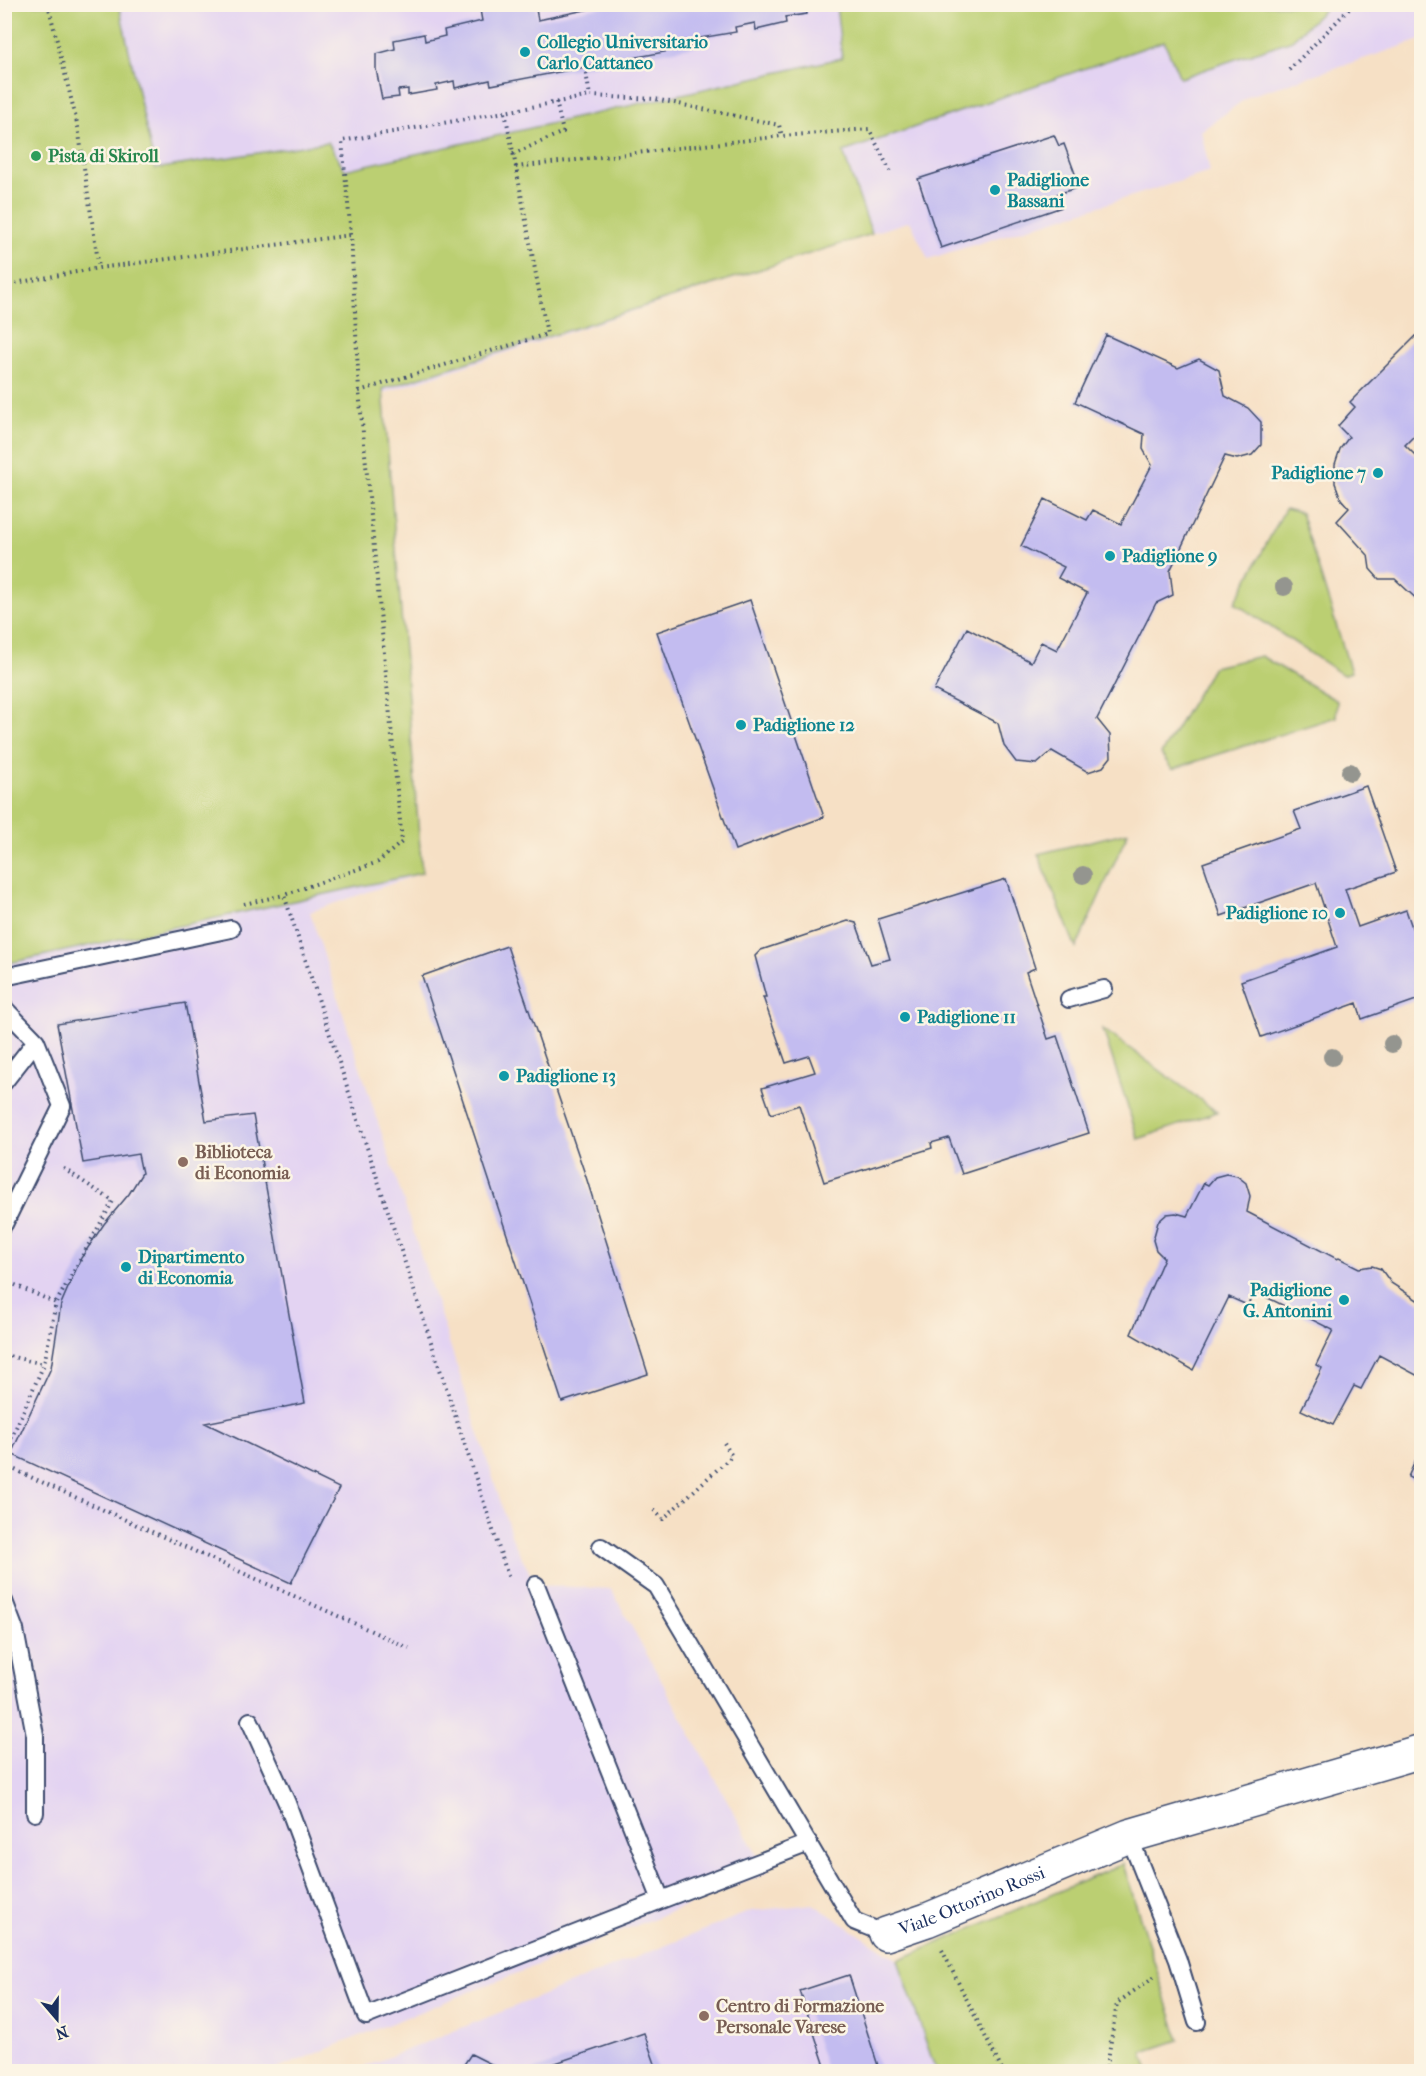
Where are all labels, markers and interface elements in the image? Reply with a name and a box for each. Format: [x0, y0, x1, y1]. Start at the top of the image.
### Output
place label: Collegio Universitario Carlo Cattaneo [537, 32, 708, 74]
marker: Collegio Universitario Carlo Cattaneo [518, 45, 532, 59]
place label: Pista di Skiroll [48, 146, 160, 167]
marker: Pista di Skiroll [29, 149, 43, 163]
place label: Padiglione Bassani [1007, 170, 1089, 212]
marker: Padiglione Bassani [988, 183, 1002, 197]
place label: Padiglione 7 [1271, 463, 1366, 484]
marker: Padiglione 7 [1371, 466, 1385, 480]
place label: Padiglione 9 [1122, 546, 1217, 567]
marker: Padiglione 9 [1103, 549, 1117, 563]
place label: Padiglione 12 [753, 715, 855, 736]
marker: Padiglione 12 [734, 718, 748, 732]
place label: Padiglione 10 [1226, 903, 1328, 924]
marker: Padiglione 10 [1333, 906, 1347, 920]
place label: Padiglione 11 [917, 1007, 1016, 1028]
marker: Padiglione 11 [898, 1010, 912, 1024]
place label: Padiglione 13 [516, 1066, 616, 1087]
marker: Padiglione 13 [497, 1069, 511, 1083]
place label: Biblioteca di Economia [195, 1142, 291, 1184]
marker: Biblioteca di Economia [176, 1155, 190, 1169]
place label: Dipartimento di Economia [138, 1247, 244, 1289]
marker: Dipartimento di Economia [119, 1260, 133, 1274]
place label: Padiglione G. Antonini [1243, 1280, 1333, 1322]
marker: Padiglione G. Antonini [1337, 1293, 1351, 1307]
street label: Viale Ottorino Rossi [895, 1861, 1049, 1940]
north arrow [27, 1989, 87, 2049]
place label: Centro di Formazione Personale Varese [716, 1996, 884, 2038]
marker: Centro di Formazione Personale Varese [697, 2009, 711, 2023]
text: N [52, 2022, 71, 2044]

